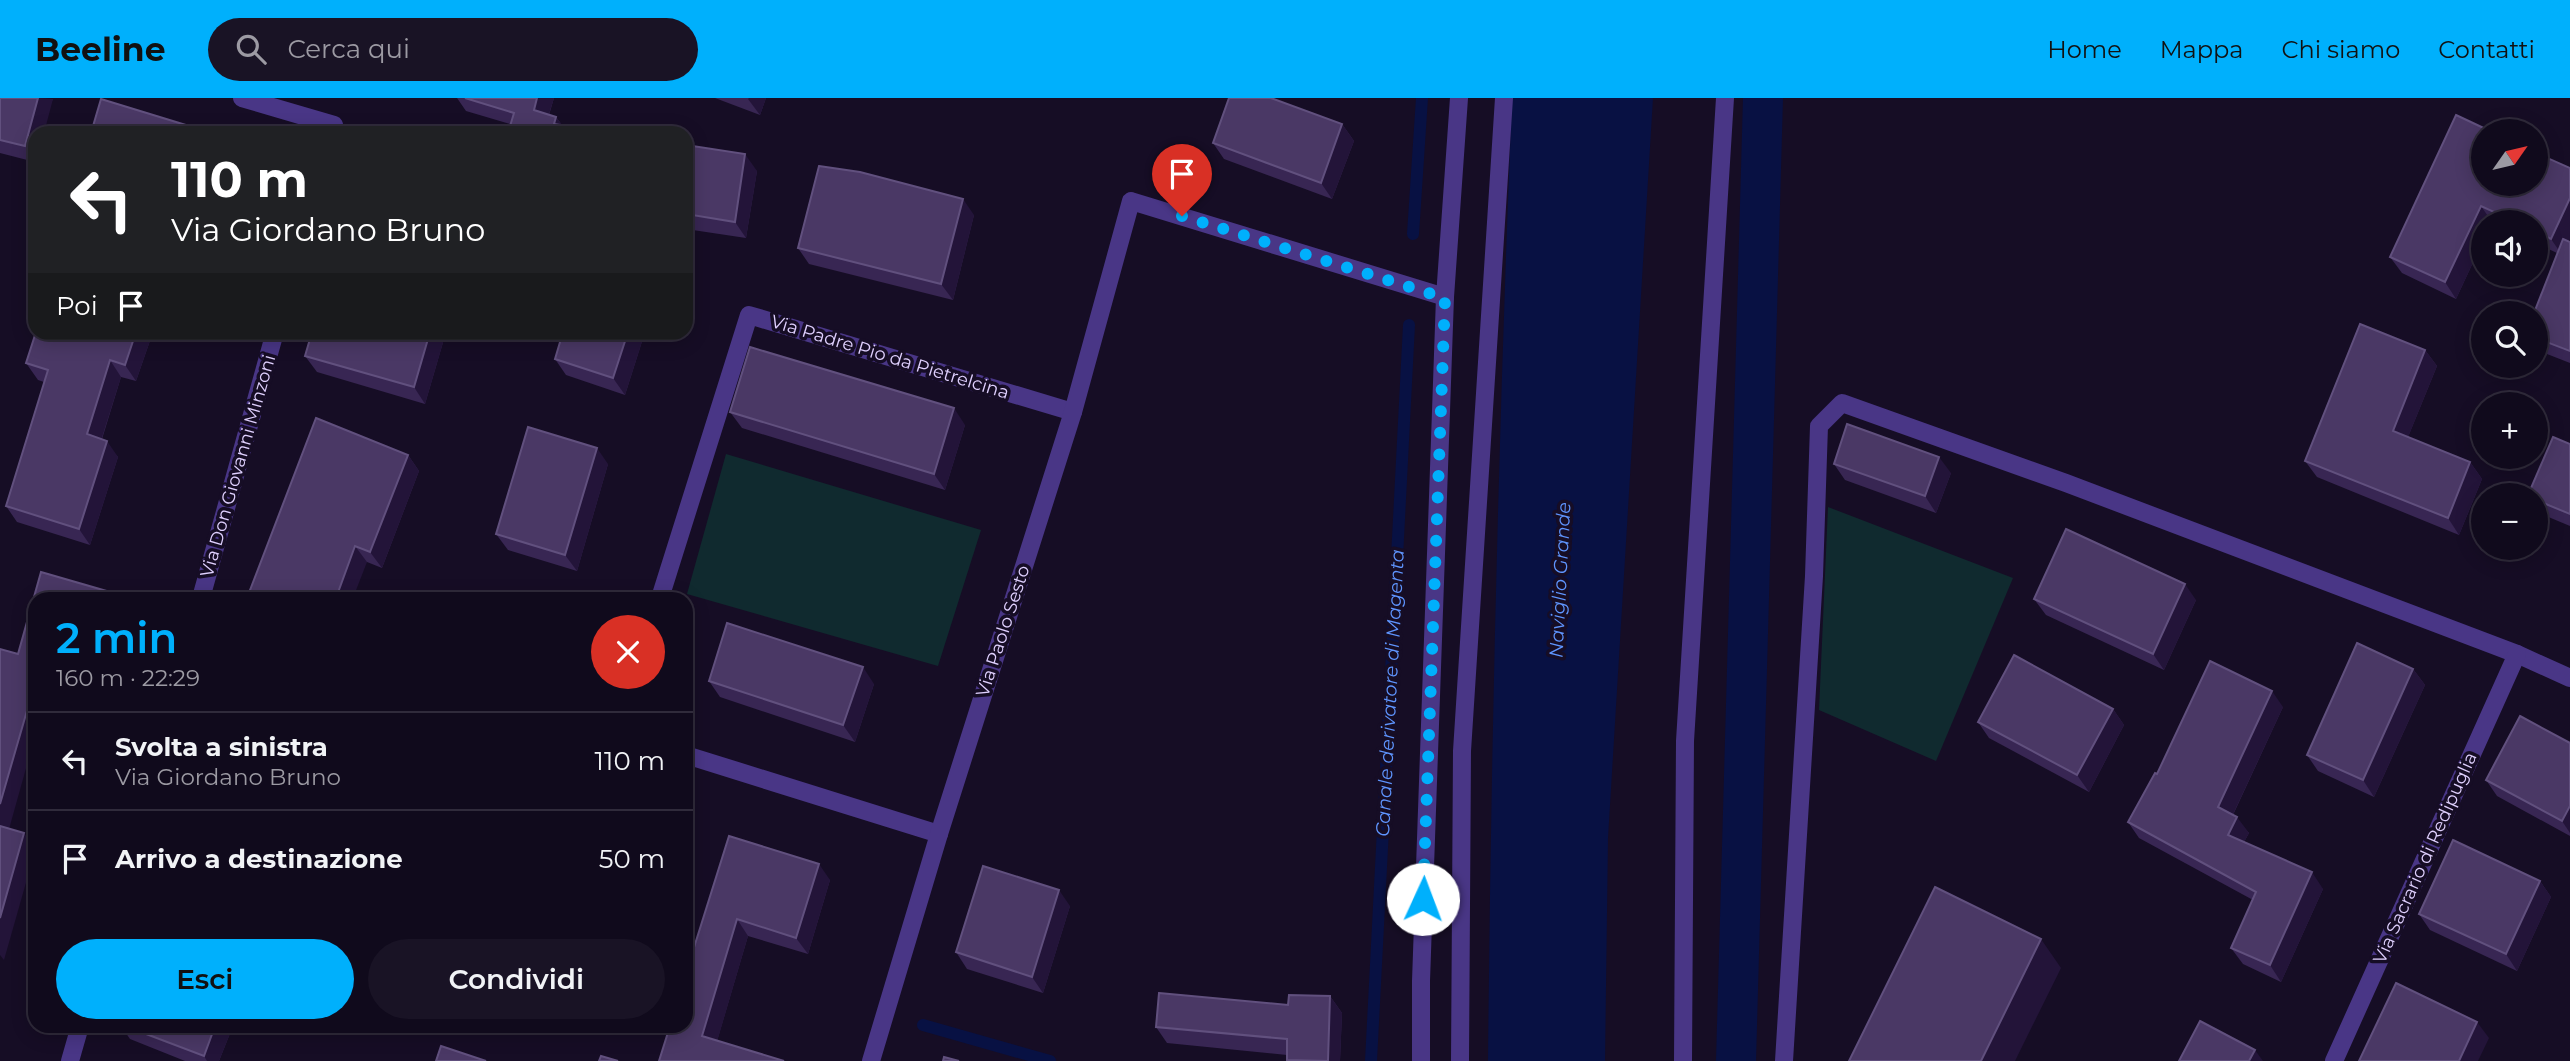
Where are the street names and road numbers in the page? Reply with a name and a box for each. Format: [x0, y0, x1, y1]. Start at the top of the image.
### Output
street label: Via Padre Pio da Pietrelcina [768, 310, 1012, 404]
street label: Via Don Giovanni Minzoni [196, 352, 280, 580]
street label: Via Paolo Sesto [971, 563, 1035, 699]
street label: Via Sacrario di Redipuglia [2368, 749, 2482, 967]

